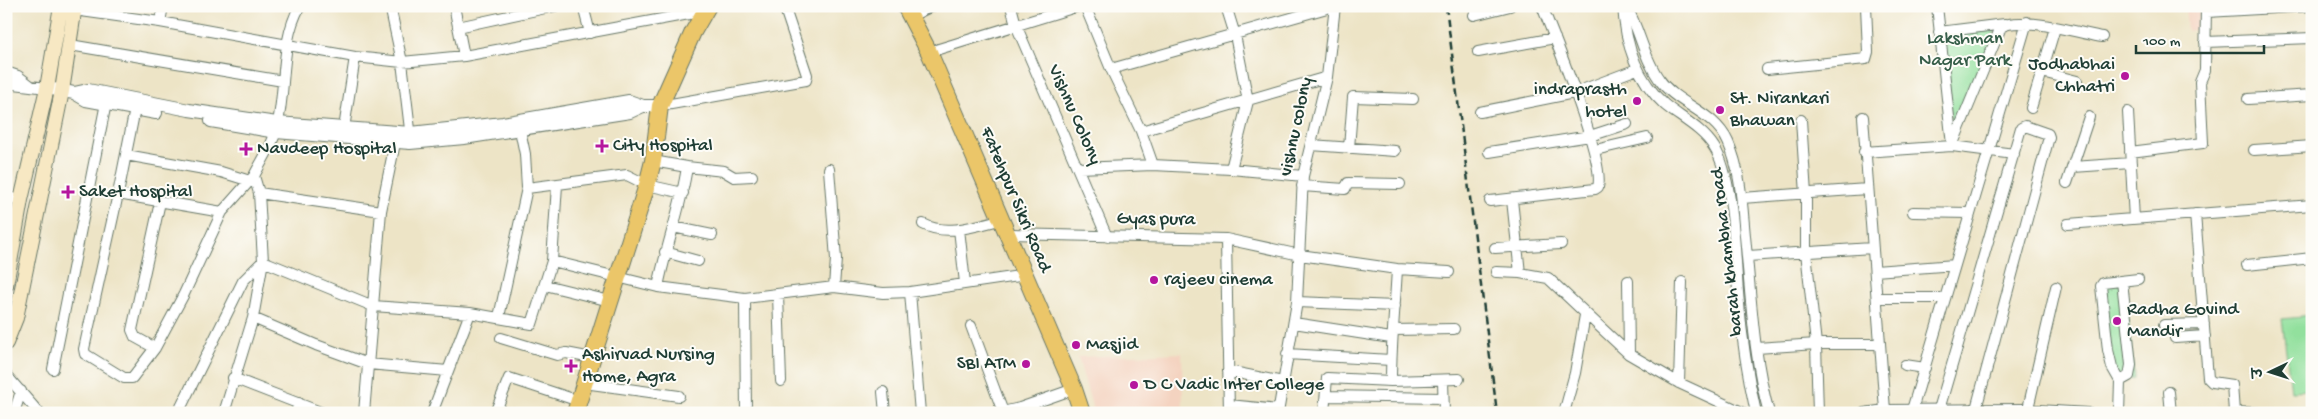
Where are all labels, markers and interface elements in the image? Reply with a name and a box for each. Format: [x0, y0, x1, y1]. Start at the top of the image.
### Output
scale bar [2136, 22, 2263, 54]
park label: Lakshman Nagar Park [1919, 28, 2012, 73]
text: 100 m [2142, 33, 2181, 51]
place label: Jodhabhai Chhatri [2028, 54, 2115, 99]
street label: Vishnu Colony [1041, 61, 1107, 169]
marker: Jodhabhai Chhatri [2119, 70, 2131, 82]
street label: vishnu colony [1275, 75, 1319, 179]
place label: indraprasth hotel [1534, 79, 1627, 124]
place label: St. Nirankari Bhawan [1729, 88, 1830, 133]
marker: indraprasth hotel [1631, 95, 1643, 107]
marker: St. Nirankari Bhawan [1714, 104, 1726, 116]
street label: Fatehpur Sikri Road [974, 123, 1057, 278]
place label: City Hospital [613, 135, 713, 158]
place label: Navdeep Hospital [257, 138, 397, 161]
marker: City Hospital [595, 139, 609, 153]
marker: Navdeep Hospital [239, 142, 253, 156]
street label: barah khambha road [1706, 165, 1750, 337]
place label: Saket Hospital [79, 181, 193, 204]
marker: Saket Hospital [61, 185, 75, 199]
street label: Gyas pura [1116, 208, 1197, 232]
place label: rajeev cinema [1164, 269, 1274, 292]
marker: rajeev cinema [1148, 274, 1160, 286]
place label: Radha Govind Mandir [2127, 299, 2240, 344]
marker: Radha Govind Mandir [2111, 315, 2123, 327]
place label: Masjid [1086, 334, 1139, 357]
marker: Masjid [1070, 339, 1082, 351]
place label: Ashirvad Nursing Home, Agra [582, 344, 715, 389]
north arrow [2246, 346, 2296, 396]
place label: SBI ATM [957, 353, 1017, 376]
marker: SBI ATM [1020, 358, 1032, 370]
marker: Ashirvad Nursing Home, Agra [564, 359, 578, 373]
text: उ [2251, 366, 2268, 380]
place label: D C Vadic Inter College [1142, 374, 1325, 397]
marker: D C Vadic Inter College [1128, 379, 1140, 391]

